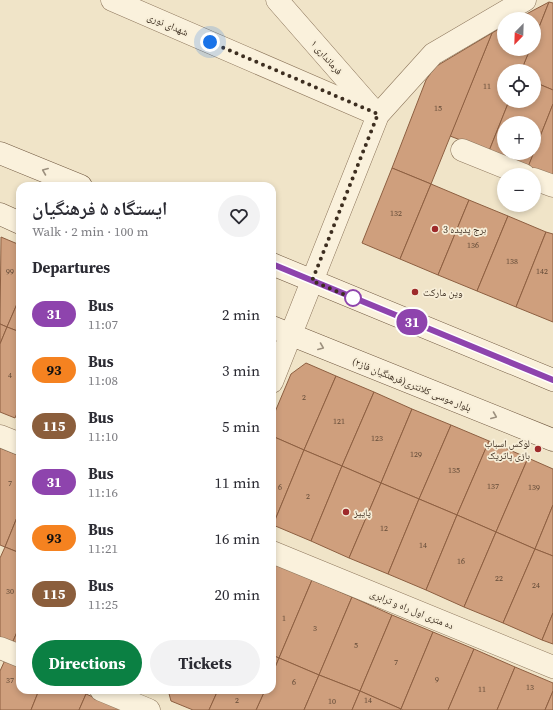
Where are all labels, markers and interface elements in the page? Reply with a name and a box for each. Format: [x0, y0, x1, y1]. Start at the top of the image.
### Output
street label: شهدای نوری [145, 10, 191, 39]
north arrow [497, 12, 541, 56]
map controls [497, 12, 541, 212]
your location [200, 32, 220, 52]
street label: فرمانداری ۱ [308, 37, 345, 77]
button: locate [497, 64, 541, 108]
house number: 11 [483, 81, 491, 92]
house number: 15 [434, 103, 442, 114]
button: + [497, 116, 541, 160]
one-way arrow [42, 168, 50, 176]
button: − [497, 168, 541, 212]
text: ایستگاه ۵ فرهنگیان [32, 195, 167, 221]
button: heart [218, 195, 260, 237]
house number: 132 [390, 208, 402, 219]
text: Walk · 2 min · 100 m [32, 223, 148, 240]
place label: برج پدیده 3 [443, 223, 486, 236]
marker: برج پدیده 3 [430, 224, 440, 234]
house number: 136 [467, 240, 479, 251]
house number: 138 [506, 256, 518, 267]
text: Departures [32, 257, 110, 278]
house number: 99 [6, 266, 14, 277]
house number: 142 [536, 266, 548, 277]
place label: وین مارکت [423, 286, 463, 299]
marker: وین مارکت [410, 287, 420, 297]
unlabelled marker [344, 289, 362, 307]
text: Bus [88, 295, 114, 316]
text: 31 [46, 304, 62, 324]
text: 2 min [222, 304, 260, 325]
line badge: 31 [394, 309, 430, 335]
text: 31 [404, 312, 420, 332]
text: 11:07 [88, 316, 118, 333]
one-way arrow [318, 343, 325, 351]
text: Bus [88, 351, 114, 372]
street label: بلوار موسی کلانتری(فرهنگیان فاز۲) [350, 355, 473, 414]
text: 93 [46, 360, 62, 380]
text: 3 min [222, 360, 260, 381]
house number: 4 [8, 370, 12, 381]
text: 11:08 [88, 372, 118, 389]
house number: 2 [302, 392, 306, 403]
text: Bus [88, 407, 114, 428]
one-way arrow [490, 412, 497, 420]
text: 115 [43, 416, 65, 436]
text: 5 min [222, 416, 260, 437]
house number: 121 [333, 416, 345, 427]
text: 11:10 [88, 428, 118, 445]
house number: 123 [371, 433, 383, 444]
place label: لوکس اسباب بازی پاتریک [484, 437, 530, 462]
marker: لوکس اسباب بازی پاتریک [533, 444, 543, 454]
house number: 129 [410, 449, 422, 460]
text: Bus [88, 463, 114, 484]
house number: 135 [448, 465, 460, 476]
text: 31 [46, 472, 62, 492]
text: 11 min [214, 472, 260, 493]
house number: 7 [8, 478, 12, 489]
house number: 137 [487, 481, 499, 492]
house number: 6 [278, 482, 282, 493]
house number: 139 [528, 482, 540, 493]
text: 11:16 [88, 484, 118, 501]
house number: 2 [306, 491, 310, 502]
place label: پاییز [353, 506, 371, 519]
marker: پاییز [341, 507, 351, 517]
text: Bus [88, 519, 114, 540]
house number: 12 [380, 523, 388, 534]
text: 93 [46, 528, 62, 548]
text: 16 min [214, 528, 260, 549]
text: 11:21 [88, 540, 118, 557]
house number: 14 [419, 540, 427, 551]
house number: 16 [457, 556, 465, 567]
house number: 22 [495, 573, 503, 584]
text: Bus [88, 575, 114, 596]
house number: 24 [532, 580, 540, 591]
text: 115 [43, 584, 65, 604]
text: 20 min [214, 584, 260, 605]
house number: 30 [6, 586, 14, 597]
street label: ده متری اول راه و ترابری [368, 587, 456, 632]
text: 11:25 [88, 596, 118, 613]
house number: 1 [282, 613, 286, 624]
house number: 3 [313, 623, 317, 634]
button: Directions [32, 640, 142, 686]
button: Tickets [150, 640, 260, 686]
house number: 5 [354, 640, 358, 651]
house number: 7 [394, 657, 398, 668]
house number: 9 [435, 674, 439, 685]
house number: 37 [6, 675, 14, 686]
house number: 6 [292, 677, 296, 688]
house number: 13 [526, 682, 534, 693]
house number: 11 [478, 684, 486, 695]
house number: 2 [235, 695, 239, 706]
house number: 14 [364, 695, 372, 706]
house number: 10 [328, 696, 336, 707]

